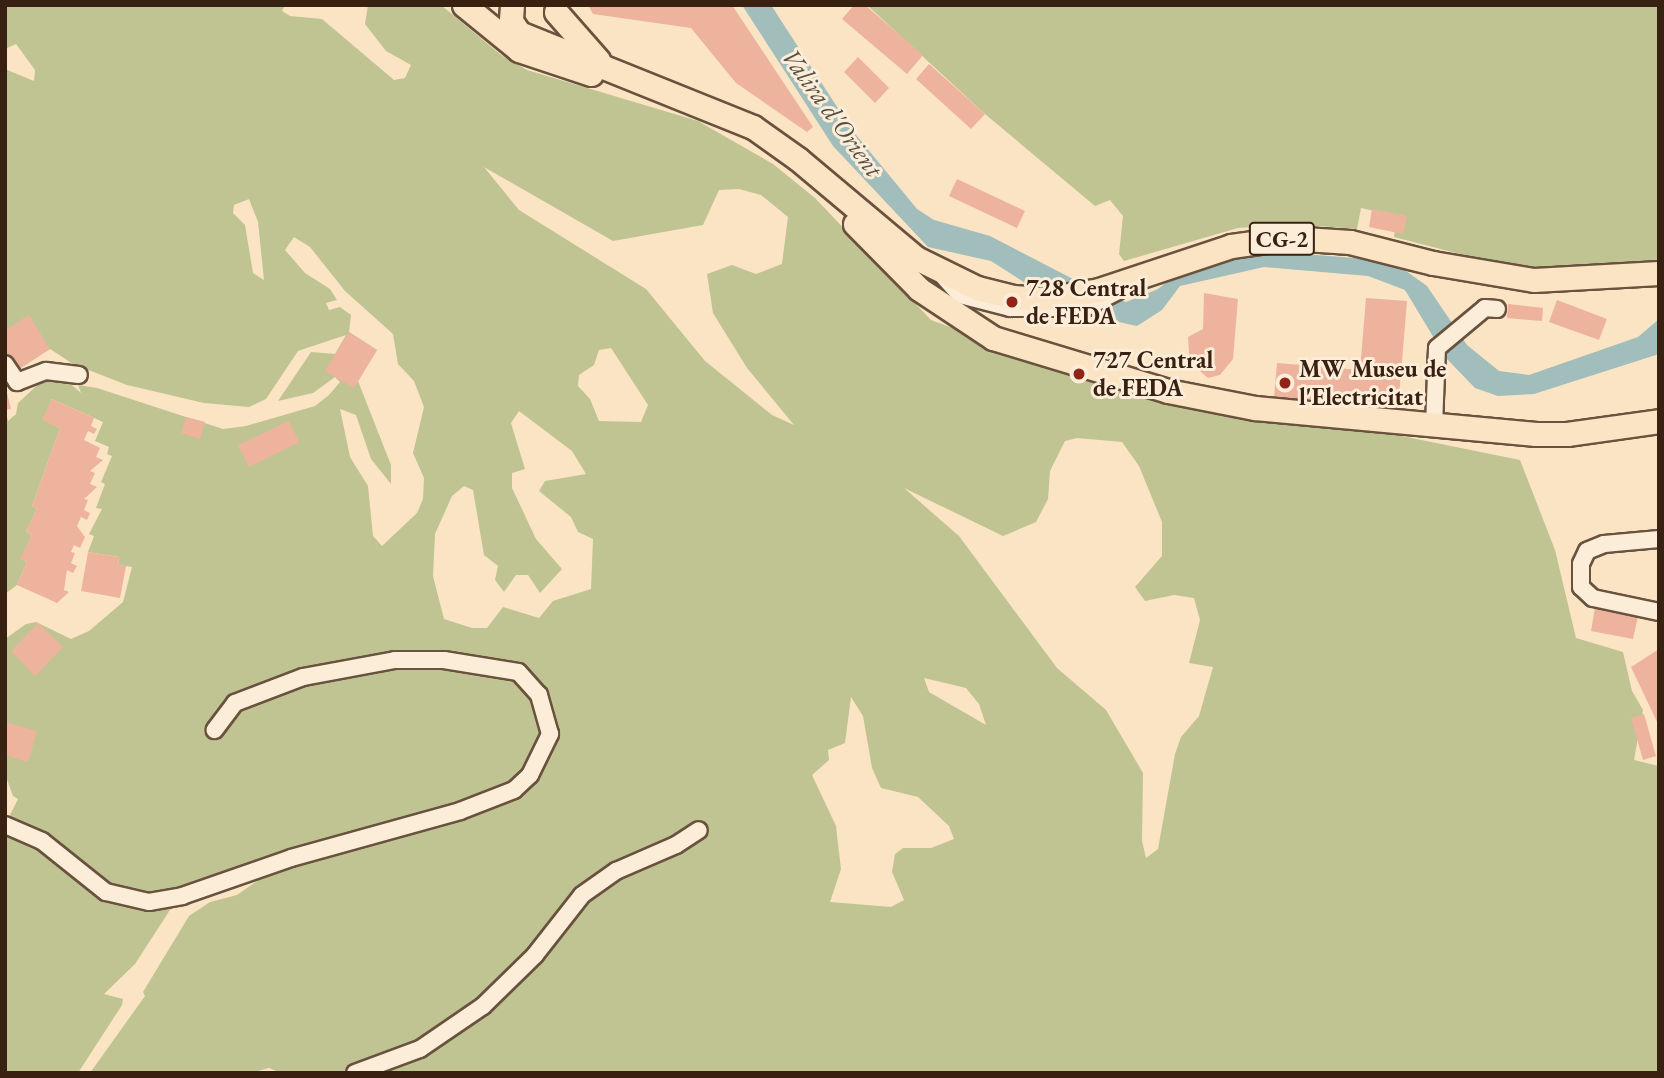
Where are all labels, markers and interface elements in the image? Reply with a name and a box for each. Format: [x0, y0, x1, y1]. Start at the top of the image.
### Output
water label: Valira d'Orient [775, 42, 889, 184]
road number: CG-2 [1249, 220, 1315, 258]
place label: 728 Central de FEDA [1026, 274, 1146, 330]
marker: 728 Central de FEDA [1004, 294, 1020, 310]
place label: 727 Central de FEDA [1093, 346, 1213, 402]
place label: MW Museu de l'Electricitat [1299, 355, 1446, 411]
marker: 727 Central de FEDA [1071, 366, 1087, 382]
marker: MW Museu de l'Electricitat [1277, 375, 1293, 391]

